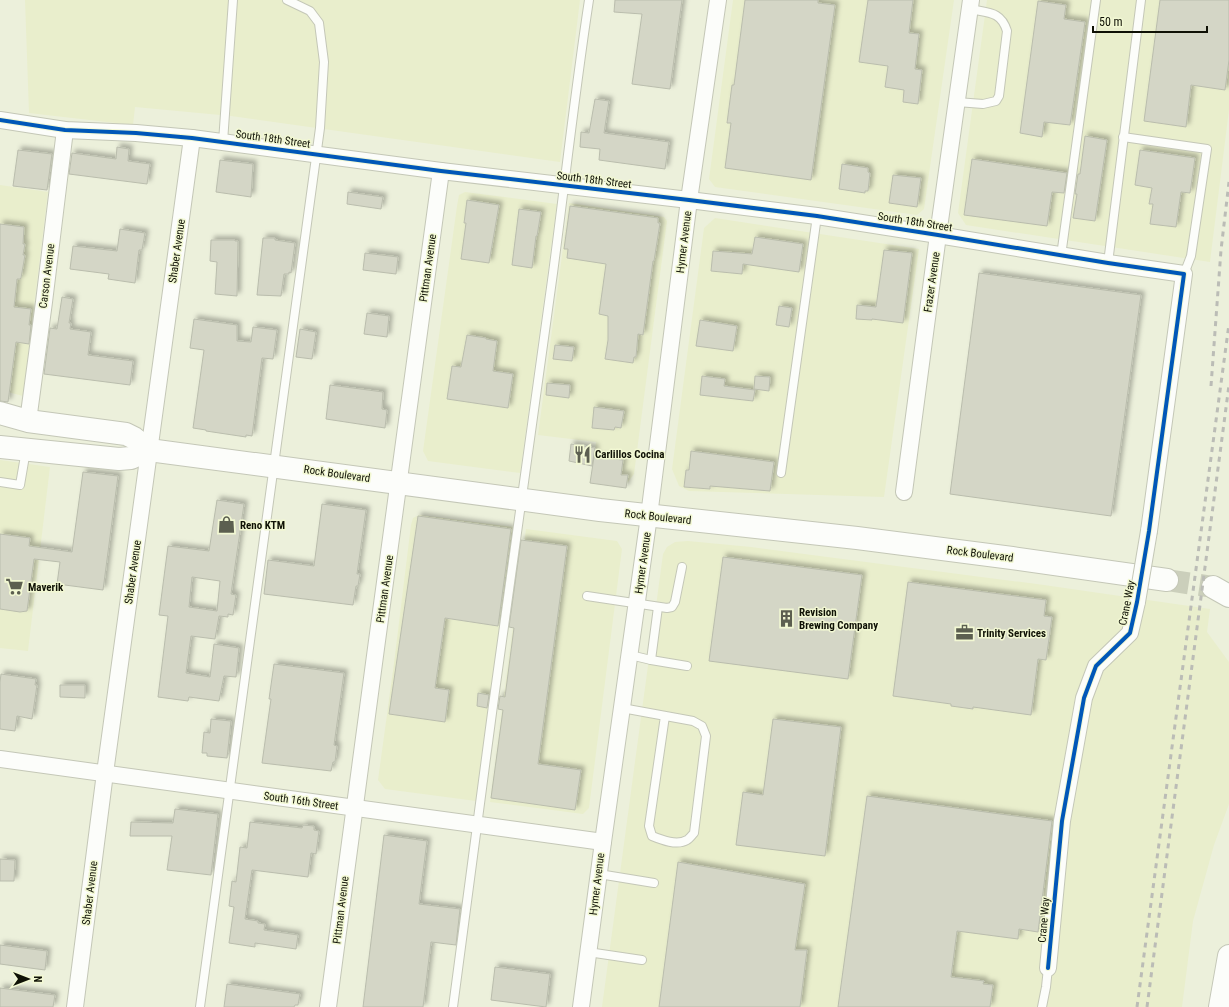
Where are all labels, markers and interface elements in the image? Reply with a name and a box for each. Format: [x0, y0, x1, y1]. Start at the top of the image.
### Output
scale bar [1093, 8, 1207, 34]
text: 50 m [1099, 15, 1123, 29]
street label: South 18th Street [235, 127, 311, 151]
street label: South 18th Street [556, 169, 632, 191]
street label: Hymer Avenue [674, 210, 694, 274]
street label: South 18th Street [877, 210, 953, 234]
street label: Shaber Avenue [166, 218, 188, 284]
street label: Pittman Avenue [417, 233, 439, 303]
street label: Carson Avenue [37, 243, 57, 309]
street label: Frazer Avenue [921, 251, 943, 313]
restaurant icon: Carlillos Cocina [572, 444, 592, 464]
place label: Carlillos Cocina [595, 448, 664, 461]
street label: Rock Boulevard [303, 463, 371, 485]
street label: Rock Boulevard [624, 507, 692, 527]
shop icon: Reno KTM [217, 515, 237, 535]
place label: Reno KTM [240, 519, 285, 532]
street label: Hymer Avenue [632, 531, 654, 595]
street label: Shaber Avenue [122, 539, 144, 605]
street label: Rock Boulevard [946, 543, 1014, 565]
street label: Pittman Avenue [374, 554, 396, 624]
supermarket icon: Maverik [5, 577, 25, 597]
street label: Crane Way [1116, 579, 1138, 627]
place label: Maverik [28, 581, 64, 594]
place label: Revision Brewing Company [799, 606, 878, 632]
building icon: Revision Brewing Company [776, 608, 796, 628]
office icon: Trinity Services [954, 623, 974, 643]
place label: Trinity Services [977, 627, 1046, 640]
street label: South 16th Street [263, 789, 339, 813]
street label: Hymer Avenue [587, 852, 607, 916]
street label: Shaber Avenue [80, 860, 100, 926]
street label: Pittman Avenue [330, 875, 352, 945]
street label: Crane Way [1036, 896, 1052, 943]
north arrow [8, 959, 48, 999]
text: N [31, 976, 44, 983]

